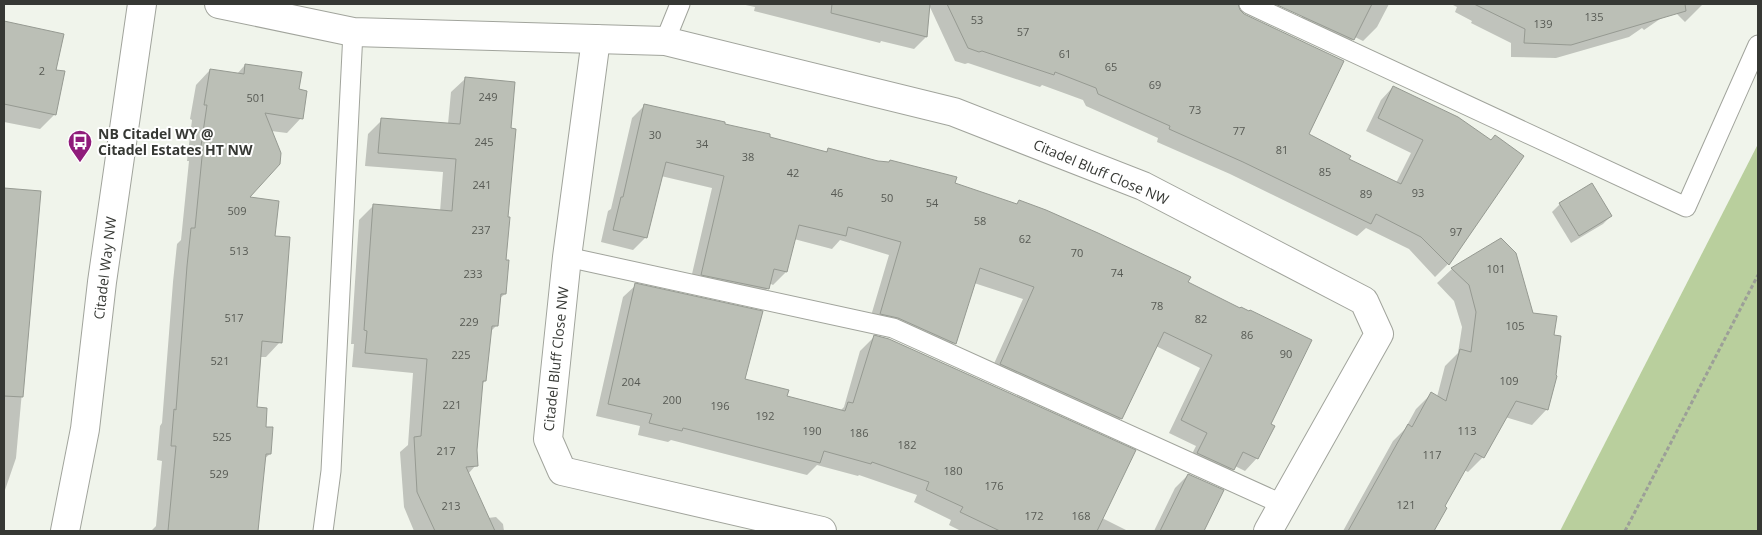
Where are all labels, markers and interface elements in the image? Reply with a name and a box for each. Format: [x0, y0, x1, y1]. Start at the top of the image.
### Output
house number: 135 [1585, 9, 1603, 24]
house number: 53 [971, 12, 983, 27]
house number: 139 [1534, 16, 1552, 31]
house number: 57 [1017, 24, 1029, 39]
house number: 61 [1059, 46, 1071, 61]
house number: 65 [1105, 59, 1117, 74]
house number: 2 [39, 63, 45, 78]
house number: 69 [1149, 77, 1161, 92]
house number: 249 [479, 89, 497, 104]
house number: 501 [247, 90, 265, 105]
house number: 73 [1189, 102, 1201, 117]
house number: 77 [1233, 123, 1245, 138]
place label: NB Citadel WY @ Citadel Estates HT NW [98, 124, 253, 159]
house number: 30 [649, 127, 661, 142]
bus stop icon: NB Citadel WY @ Citadel Estates HT NW [67, 129, 93, 163]
house number: 245 [475, 134, 493, 149]
street label: Citadel Bluff Close NW [1031, 134, 1172, 209]
house number: 34 [696, 136, 709, 151]
house number: 81 [1276, 142, 1288, 157]
house number: 38 [742, 149, 754, 164]
house number: 85 [1319, 164, 1331, 179]
house number: 42 [787, 165, 799, 180]
house number: 241 [473, 177, 491, 192]
house number: 46 [831, 185, 843, 200]
house number: 93 [1412, 185, 1424, 200]
house number: 89 [1360, 186, 1372, 201]
house number: 50 [881, 190, 893, 205]
house number: 54 [926, 195, 939, 210]
house number: 509 [228, 203, 246, 218]
house number: 58 [974, 213, 986, 228]
street label: Citadel Way NW [89, 215, 120, 320]
house number: 237 [472, 222, 490, 237]
house number: 97 [1450, 224, 1462, 239]
house number: 62 [1019, 231, 1031, 246]
house number: 513 [230, 243, 248, 258]
house number: 70 [1071, 245, 1083, 260]
house number: 101 [1487, 261, 1505, 276]
house number: 74 [1111, 265, 1124, 280]
house number: 233 [464, 266, 482, 281]
street label: Citadel Bluff Close NW [538, 286, 573, 432]
house number: 78 [1151, 298, 1163, 313]
house number: 517 [225, 310, 243, 325]
house number: 82 [1195, 311, 1207, 326]
house number: 229 [460, 314, 478, 329]
house number: 105 [1506, 318, 1524, 333]
house number: 86 [1241, 327, 1253, 342]
house number: 90 [1280, 346, 1292, 361]
house number: 225 [452, 347, 470, 362]
house number: 521 [211, 353, 229, 368]
house number: 109 [1500, 373, 1518, 388]
house number: 204 [622, 374, 641, 389]
house number: 200 [663, 392, 681, 407]
house number: 221 [443, 397, 461, 412]
house number: 196 [711, 398, 729, 413]
house number: 192 [756, 408, 774, 423]
house number: 190 [803, 423, 821, 438]
house number: 113 [1458, 423, 1476, 438]
house number: 186 [850, 425, 868, 440]
house number: 525 [213, 429, 231, 444]
house number: 182 [898, 437, 916, 452]
house number: 217 [437, 443, 455, 458]
house number: 117 [1423, 447, 1441, 462]
house number: 180 [944, 463, 962, 478]
house number: 529 [210, 466, 228, 481]
house number: 176 [985, 478, 1003, 493]
house number: 121 [1397, 497, 1415, 512]
house number: 213 [442, 498, 460, 513]
house number: 172 [1025, 508, 1043, 523]
house number: 168 [1072, 508, 1090, 523]

